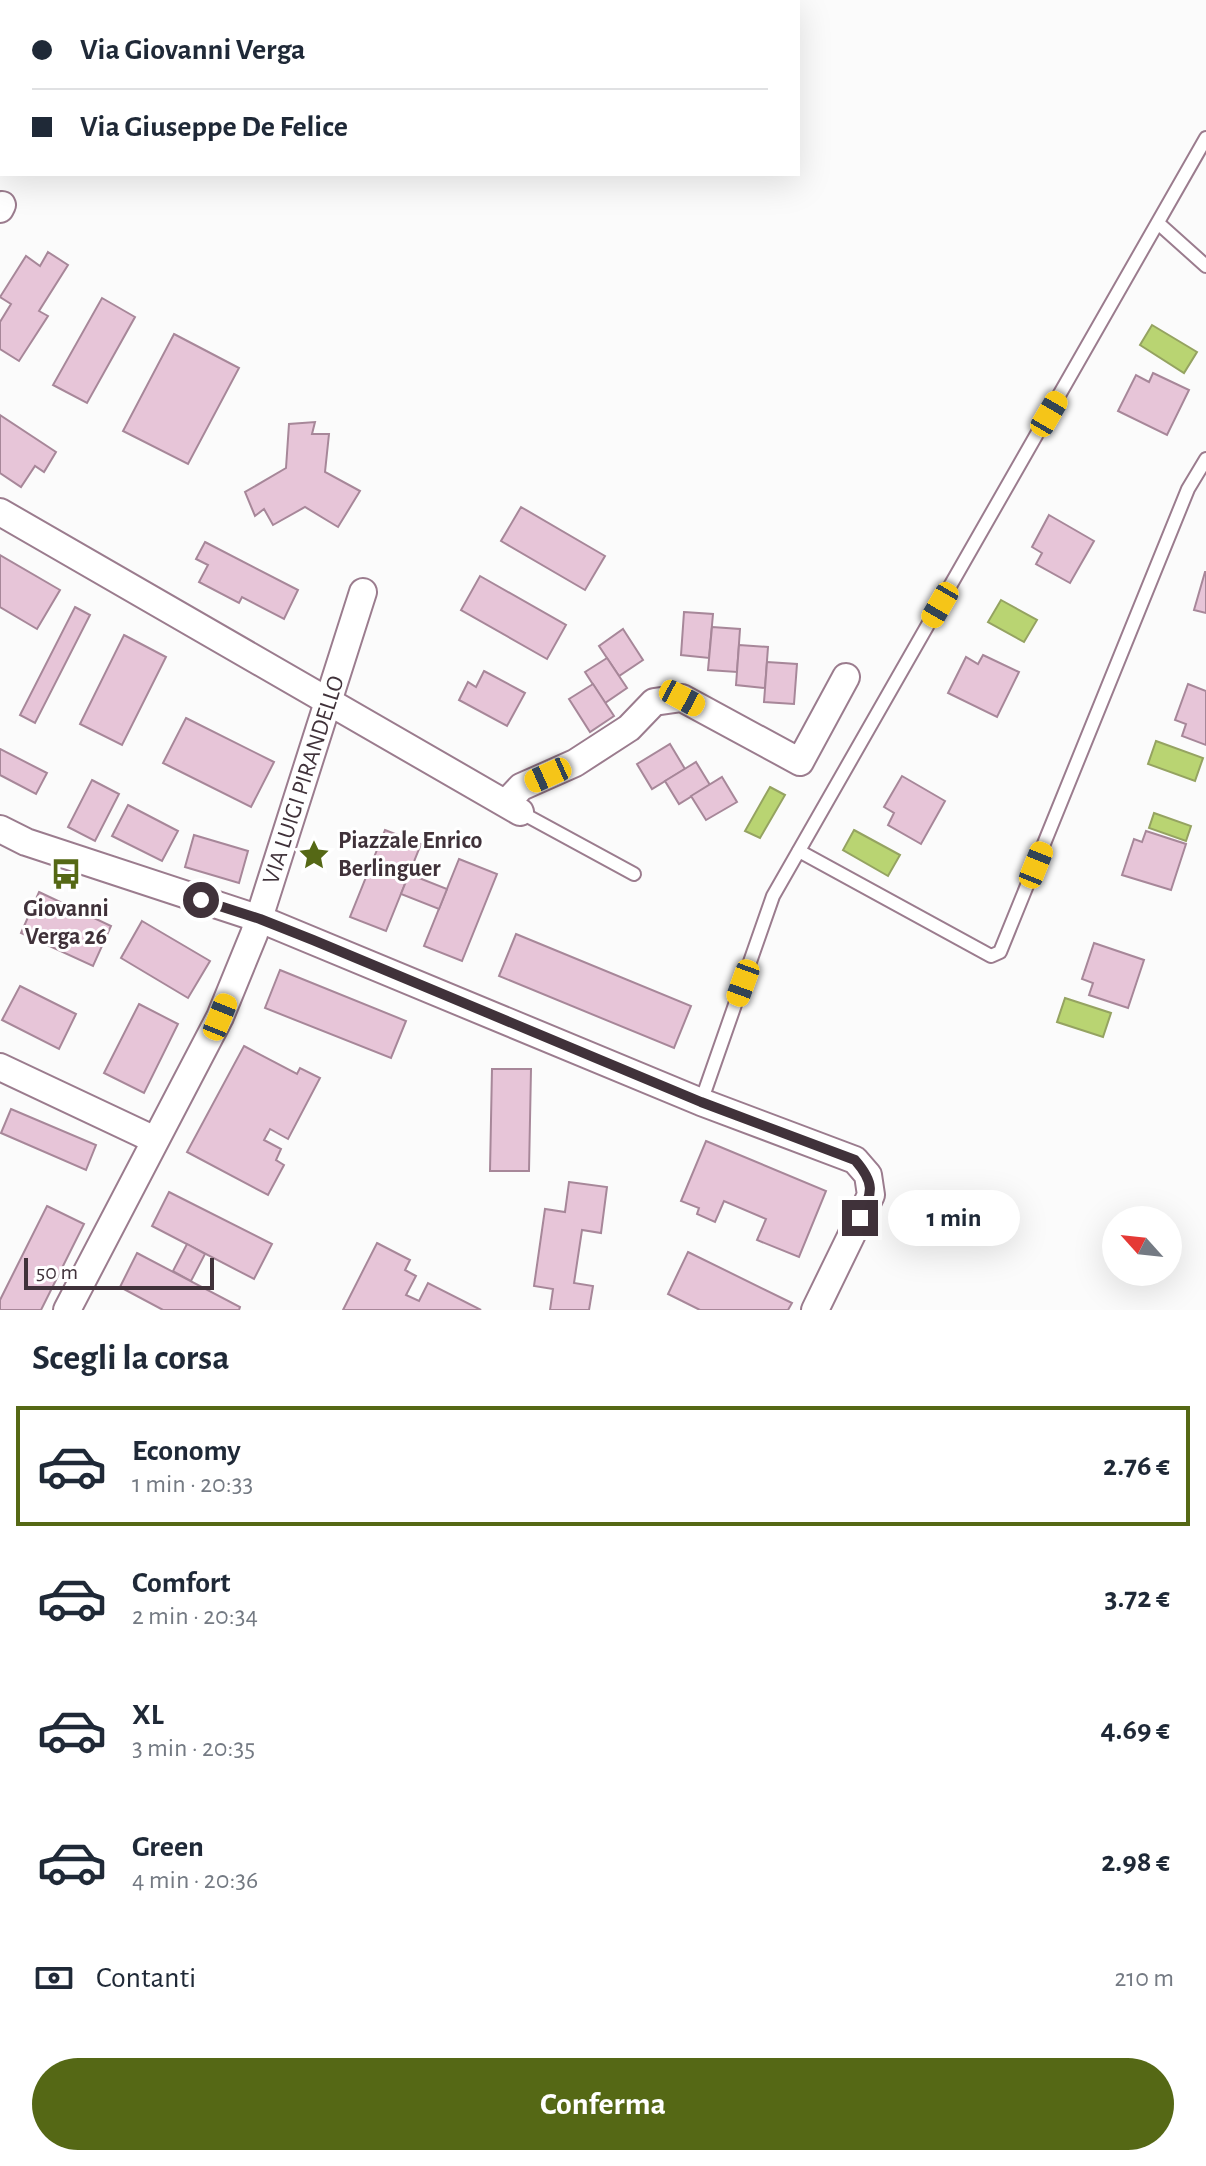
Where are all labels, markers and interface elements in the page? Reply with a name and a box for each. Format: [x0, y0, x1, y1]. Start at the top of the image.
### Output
text: Via Giovanni Verga [80, 35, 306, 65]
text: Via Giuseppe De Felice [80, 112, 348, 142]
car [1027, 387, 1071, 441]
car [918, 578, 962, 632]
street label: VIA LUIGI PIRANDELLO [259, 673, 349, 887]
car [655, 676, 709, 720]
car [521, 754, 575, 796]
place label: Piazzale Enrico Berlinguer [338, 829, 483, 881]
place icon: Piazzale Enrico Berlinguer [297, 838, 331, 872]
car [1016, 838, 1056, 892]
bus stop icon: Giovanni Verga 26 [49, 857, 83, 891]
route start [183, 882, 219, 918]
place label: Giovanni Verga 26 [23, 897, 109, 949]
car [724, 956, 762, 1010]
car [200, 990, 240, 1044]
callout: 1 min [888, 1190, 1020, 1246]
route end [842, 1200, 878, 1236]
text: 1 min [927, 1205, 981, 1231]
north arrow [1102, 1206, 1182, 1286]
map controls [1102, 1206, 1182, 1286]
scale bar [24, 1254, 214, 1290]
text: 50 m [36, 1261, 78, 1283]
text: Scegli la corsa [32, 1340, 229, 1376]
icon: car [36, 1430, 108, 1502]
text: Economy [132, 1436, 241, 1466]
text: 2.76 € [1103, 1451, 1170, 1481]
text: 1 min · 20:33 [132, 1471, 253, 1497]
icon: car [36, 1562, 108, 1634]
text: Comfort [132, 1568, 231, 1598]
text: 3.72 € [1105, 1583, 1170, 1613]
text: 2 min · 20:34 [132, 1603, 258, 1629]
icon: car [36, 1694, 108, 1766]
text: XL [132, 1700, 164, 1730]
text: 4.69 € [1101, 1715, 1170, 1745]
text: 3 min · 20:35 [132, 1735, 255, 1761]
icon: car [36, 1826, 108, 1898]
text: Green [132, 1832, 204, 1862]
text: 2.98 € [1101, 1847, 1170, 1877]
text: 4 min · 20:36 [132, 1867, 258, 1893]
icon: cash [32, 1956, 76, 2000]
text: Contanti [96, 1963, 196, 1993]
text: 210 m [1114, 1965, 1174, 1991]
button: Conferma [32, 2058, 1174, 2150]

